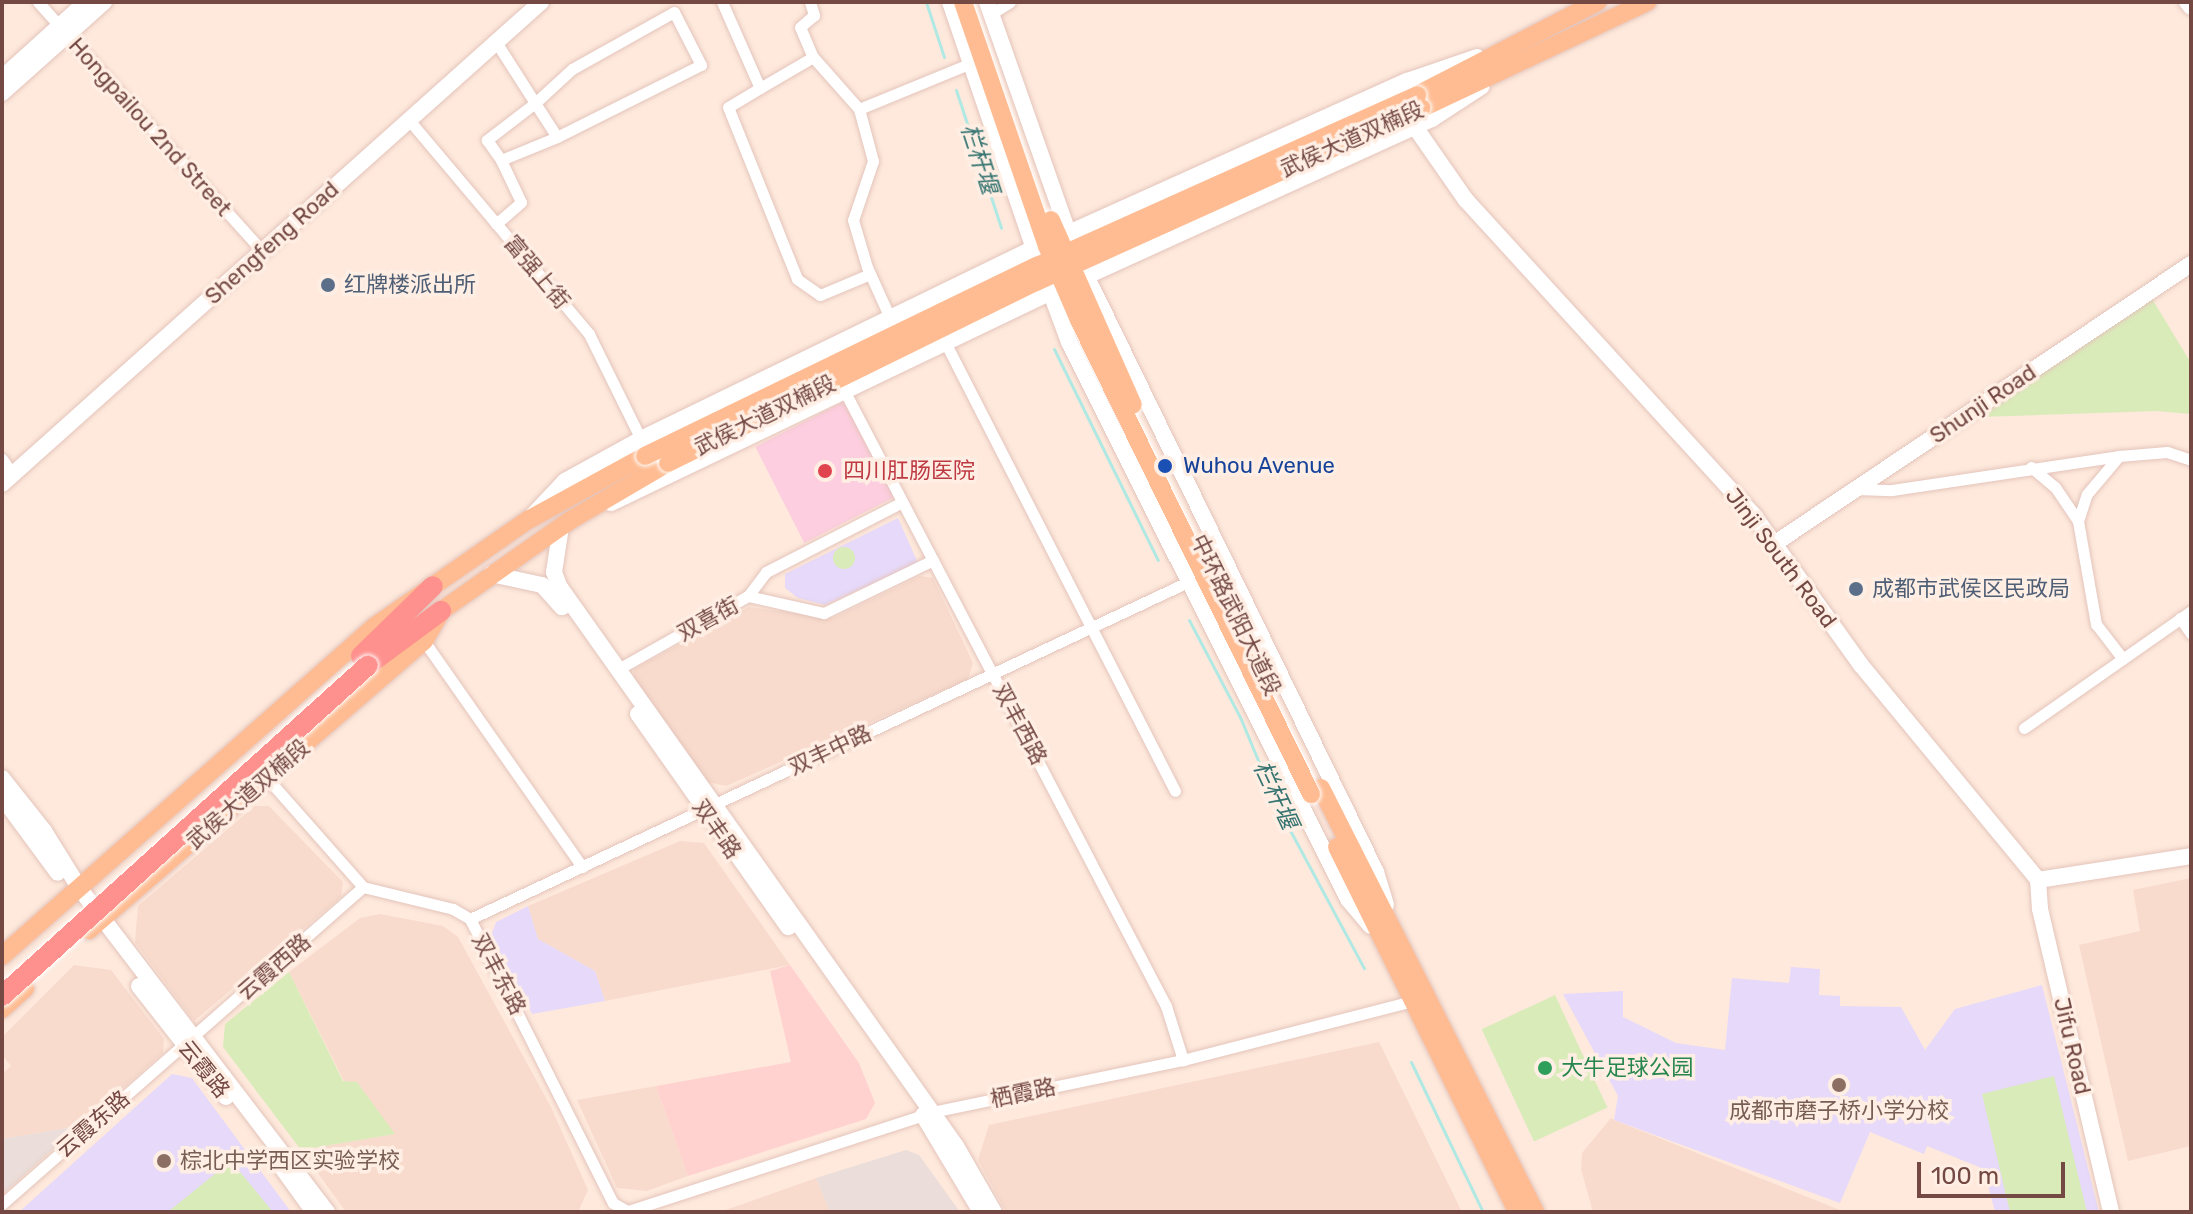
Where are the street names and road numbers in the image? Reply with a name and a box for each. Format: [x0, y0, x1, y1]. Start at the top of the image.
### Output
street label: Hongpailou 2nd Street [63, 33, 237, 221]
street label: 武侯大道双楠段 [1276, 96, 1428, 182]
street label: Shengfeng Road [200, 176, 344, 310]
street label: 富强上街 [499, 230, 575, 314]
street label: Shunji Road [1925, 359, 2041, 449]
street label: 武侯大道双楠段 [690, 369, 840, 461]
street label: Jinji South Road [1720, 483, 1842, 633]
street label: 中环路武阳大道段 [1186, 530, 1286, 700]
street label: 双喜街 [673, 591, 743, 647]
street label: 双丰西路 [988, 679, 1052, 769]
street label: 双丰中路 [785, 719, 875, 781]
street label: 武侯大道双楠段 [181, 734, 315, 854]
street label: 双丰路 [687, 794, 747, 864]
street label: 云霞西路 [232, 928, 316, 1006]
street label: 双丰东路 [467, 929, 531, 1019]
street label: Jifu Road [2048, 995, 2096, 1097]
street label: 云霞路 [173, 1035, 235, 1103]
street label: 栖霞路 [988, 1073, 1058, 1113]
street label: 云霞东路 [51, 1085, 135, 1163]

